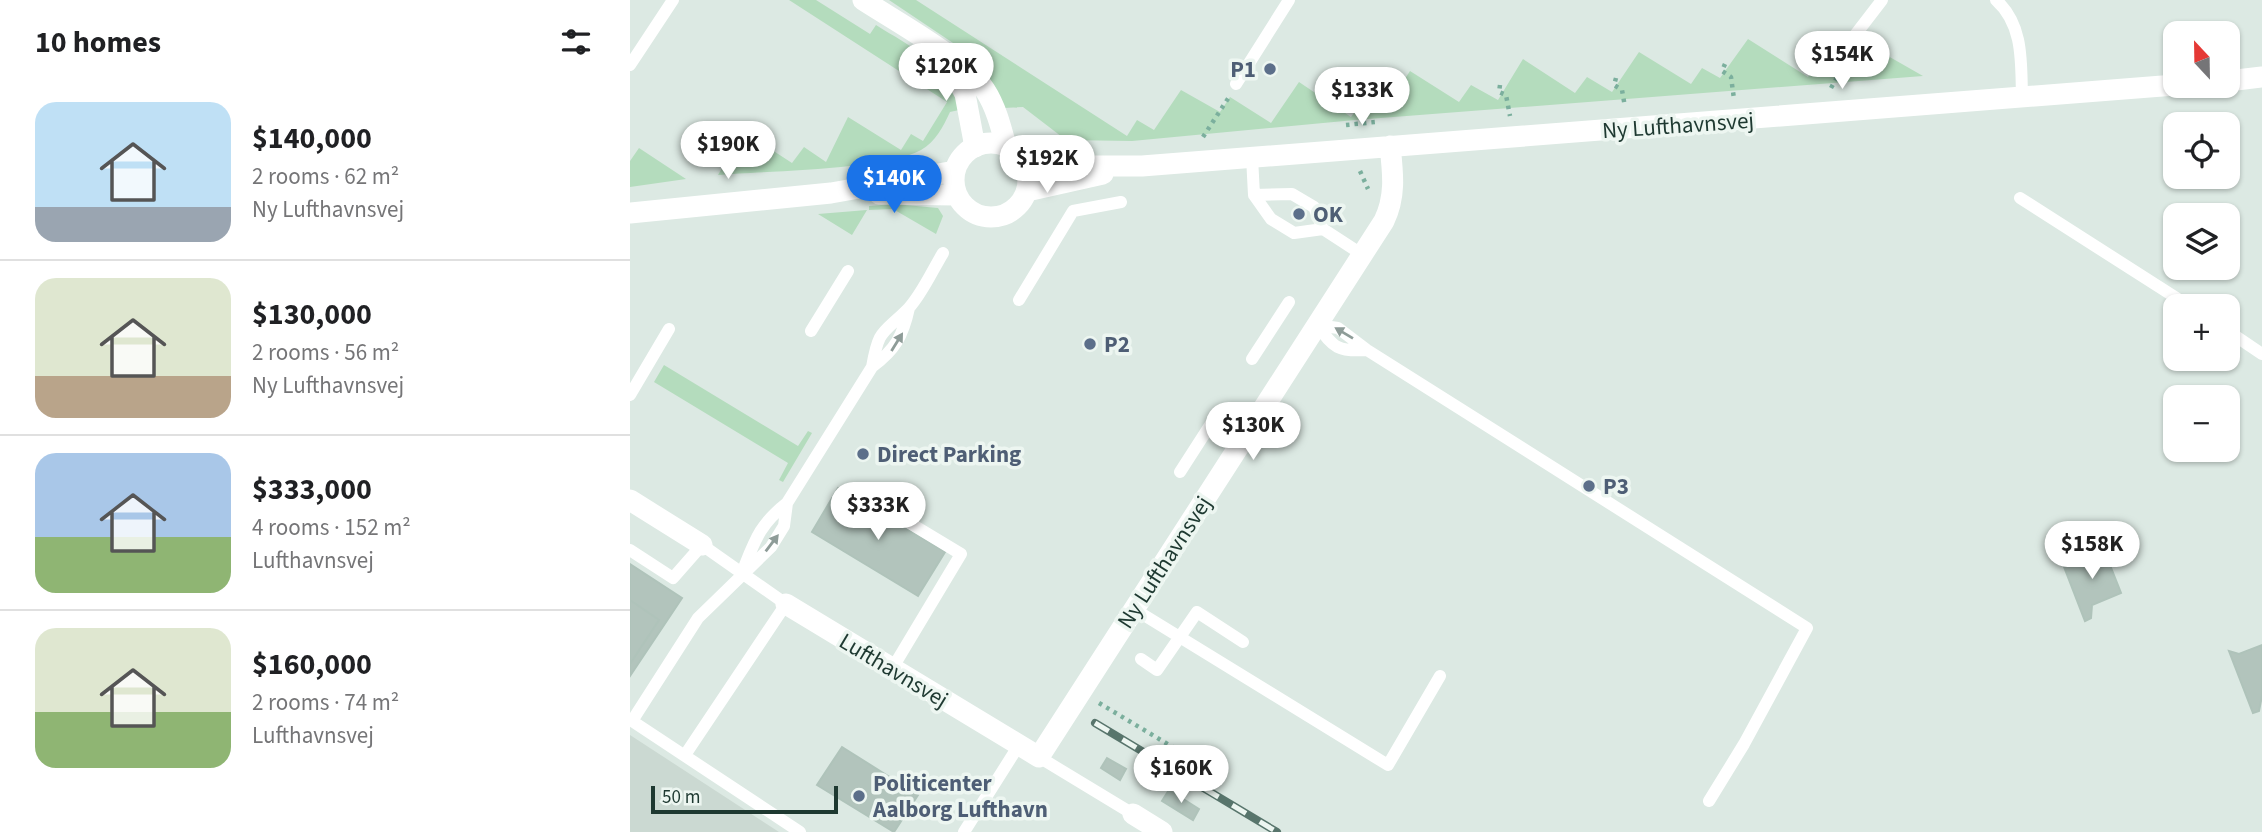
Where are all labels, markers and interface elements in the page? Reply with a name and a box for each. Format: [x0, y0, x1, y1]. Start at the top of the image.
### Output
text: 10 homes [35, 21, 161, 64]
north arrow [2163, 21, 2240, 98]
map controls [2163, 21, 2240, 462]
icon: filters [557, 23, 595, 61]
pin: $154K [1793, 32, 1891, 91]
text: $154K [1811, 37, 1873, 70]
pin: $120K [897, 43, 995, 103]
text: $120K [915, 49, 977, 82]
place label: P1 [1230, 53, 1256, 86]
marker: P1 [1262, 61, 1278, 77]
pin: $133K [1313, 68, 1411, 127]
text: $133K [1331, 73, 1393, 106]
street label: Ny Lufthavnsvej [1601, 104, 1755, 147]
button: locate [2163, 112, 2240, 189]
text: $140,000 [252, 117, 372, 160]
pin: $190K [679, 122, 777, 181]
text: $190K [697, 127, 759, 160]
icon: home [91, 130, 175, 214]
pin: $192K [998, 136, 1096, 195]
text: $192K [1016, 141, 1078, 174]
pin: $140K [845, 156, 943, 215]
text: 2 rooms · 62 m² [252, 160, 399, 193]
text: $140K [863, 161, 925, 194]
text: Ny Lufthavnsvej [252, 193, 404, 226]
place label: OK [1313, 198, 1344, 231]
button: layers [2163, 203, 2240, 280]
marker: OK [1291, 206, 1307, 222]
text: $130,000 [252, 293, 372, 336]
button: + [2163, 294, 2240, 371]
icon: home [91, 306, 175, 390]
one-way arrow [1334, 327, 1353, 339]
place label: P2 [1104, 328, 1130, 361]
one-way arrow [891, 333, 904, 352]
text: 2 rooms · 56 m² [252, 336, 399, 369]
marker: P2 [1082, 336, 1098, 352]
text: Ny Lufthavnsvej [252, 369, 404, 402]
button: − [2163, 385, 2240, 462]
pin: $130K [1204, 402, 1302, 462]
text: $130K [1222, 408, 1284, 441]
place label: Direct Parking [877, 438, 1021, 471]
marker: Direct Parking [855, 446, 871, 462]
text: $333,000 [252, 468, 372, 511]
place label: P3 [1603, 470, 1629, 503]
marker: P3 [1581, 478, 1597, 494]
icon: home [91, 481, 175, 565]
pin: $333K [829, 482, 927, 542]
text: $333K [847, 488, 909, 521]
street label: Ny Lufthavnsvej [1109, 489, 1220, 635]
text: 4 rooms · 152 m² [252, 511, 411, 544]
pin: $158K [2043, 522, 2141, 581]
text: $158K [2061, 527, 2123, 560]
one-way arrow [765, 534, 779, 552]
text: Lufthavnsvej [252, 544, 374, 577]
street label: Lufthavnsvej [833, 625, 955, 716]
text: $160,000 [252, 643, 372, 686]
icon: home [91, 656, 175, 740]
text: 2 rooms · 74 m² [252, 686, 399, 719]
text: Lufthavnsvej [252, 719, 374, 752]
pin: $160K [1132, 746, 1230, 805]
text: $160K [1150, 751, 1212, 784]
place label: Politicenter Aalborg Lufthavn [872, 767, 1048, 826]
scale bar [651, 783, 838, 815]
text: 50 m [662, 784, 700, 811]
marker: Politicenter Aalborg Lufthavn [851, 788, 867, 804]

